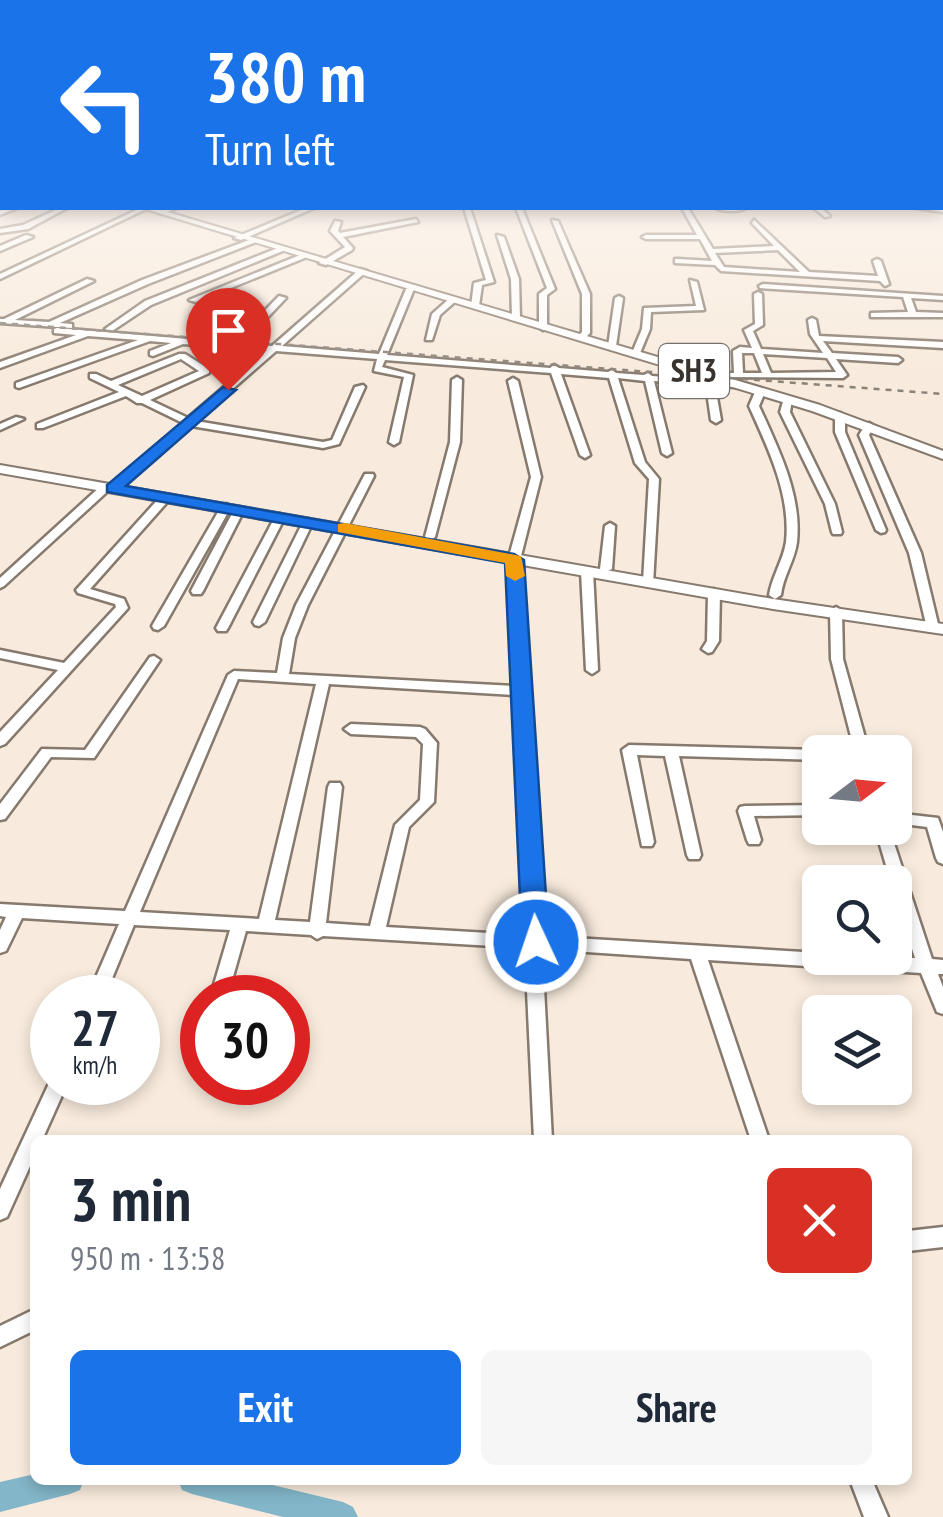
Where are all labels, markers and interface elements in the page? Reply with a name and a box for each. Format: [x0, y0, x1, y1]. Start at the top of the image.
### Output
text: 380 m [205, 31, 366, 121]
icon: left [40, 40, 170, 170]
text: Turn left [205, 119, 335, 177]
pin [186, 288, 271, 391]
icon: arrive [201, 303, 256, 358]
road number: SH3 [659, 344, 729, 398]
north arrow [802, 735, 912, 845]
map controls [802, 735, 912, 1105]
button: search [802, 865, 912, 975]
position arrow [484, 890, 588, 994]
speed limit sign: 30 [180, 975, 310, 1105]
text: 27 [71, 995, 119, 1060]
button: layers [802, 995, 912, 1105]
text: km/h [73, 1049, 117, 1081]
text: 3 min [70, 1160, 191, 1238]
button: close [767, 1168, 872, 1273]
text: 950 m · 13:58 [70, 1237, 225, 1279]
button: Exit [70, 1350, 461, 1465]
button: Share [481, 1350, 872, 1465]

